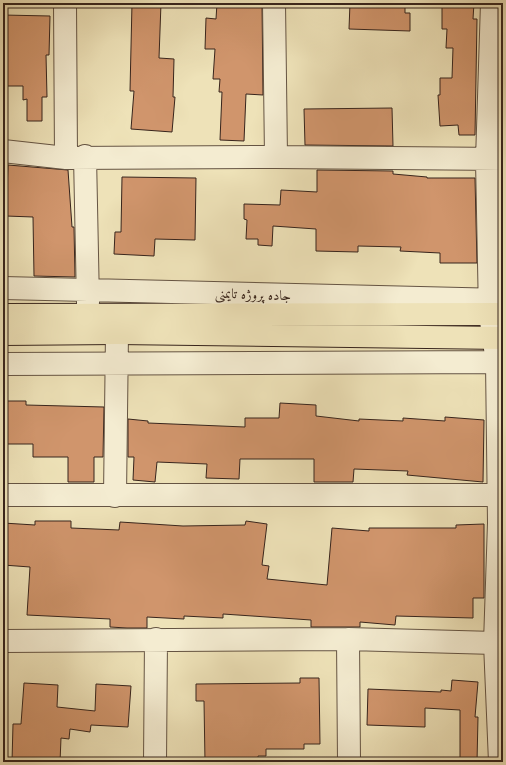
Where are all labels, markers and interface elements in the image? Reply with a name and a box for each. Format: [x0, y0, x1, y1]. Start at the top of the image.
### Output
street label: جاده پروژه تایمنی [215, 287, 291, 305]

